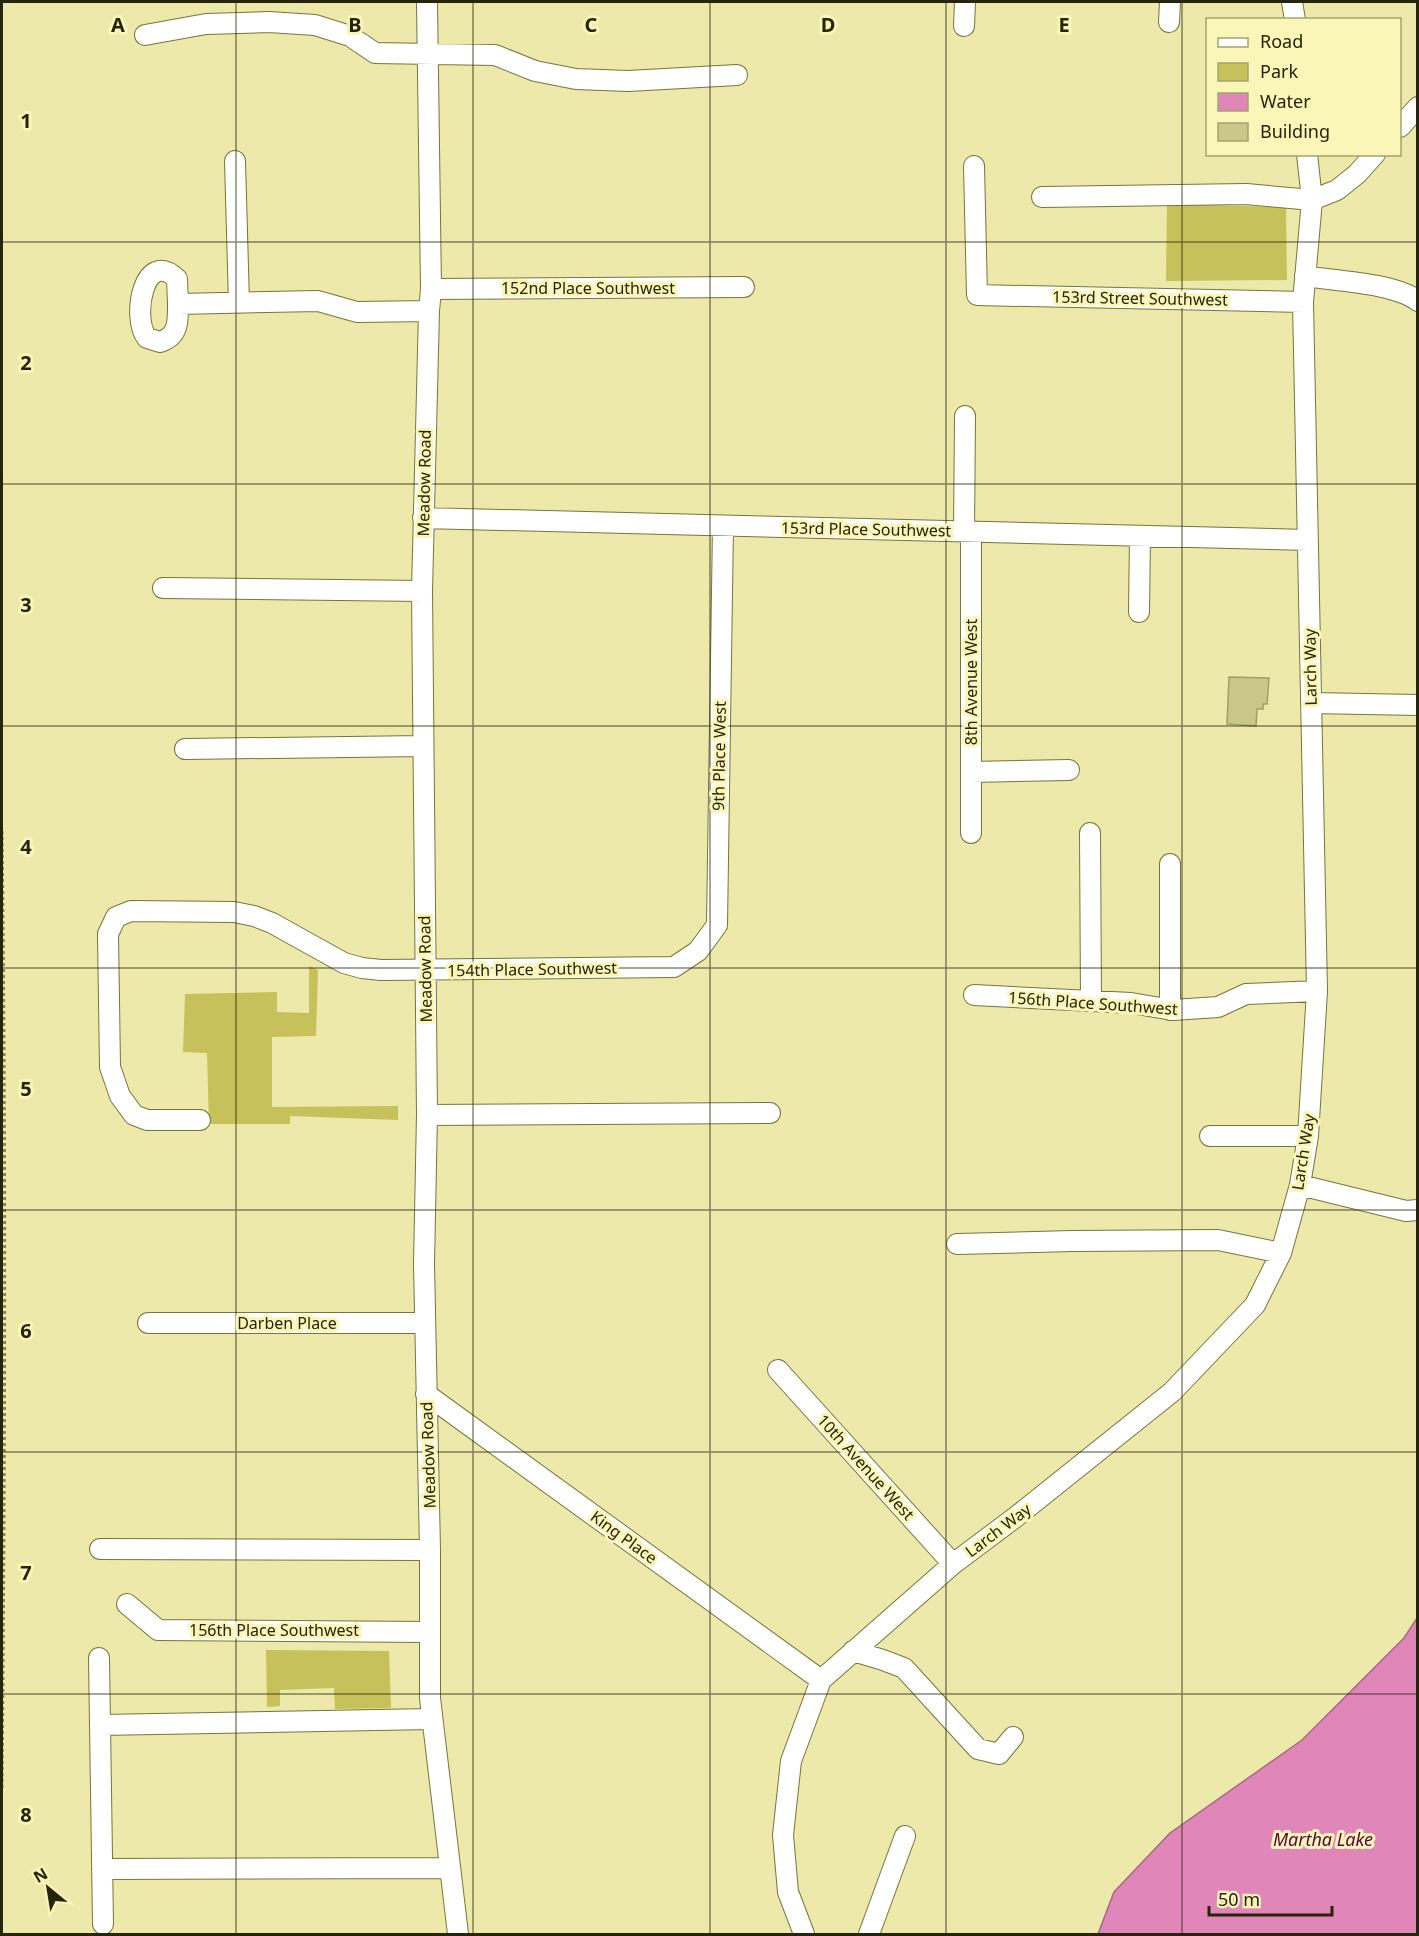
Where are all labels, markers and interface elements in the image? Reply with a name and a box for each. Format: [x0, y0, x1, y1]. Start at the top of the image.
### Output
text: A [111, 11, 125, 38]
text: B [348, 11, 362, 38]
text: C [585, 11, 598, 38]
text: D [821, 11, 835, 38]
text: E [1058, 11, 1070, 38]
legend [1206, 18, 1401, 156]
text: Road [1260, 29, 1303, 53]
text: Park [1260, 59, 1298, 83]
text: Water [1260, 89, 1311, 113]
text: 1 [20, 107, 32, 134]
text: Building [1260, 119, 1330, 143]
street label: 152nd Place Southwest [501, 277, 675, 299]
street label: 153rd Street Southwest [1052, 285, 1228, 311]
text: 2 [20, 349, 32, 376]
street label: Meadow Road [412, 429, 436, 537]
street label: 153rd Place Southwest [781, 517, 952, 541]
text: 3 [20, 591, 32, 618]
street label: 8th Avenue West [960, 619, 982, 745]
street label: Larch Way [1298, 627, 1322, 706]
street label: 9th Place West [707, 701, 731, 811]
text: 4 [20, 833, 32, 860]
street label: Meadow Road [413, 915, 437, 1023]
street label: 154th Place Southwest [447, 957, 617, 981]
street label: 156th Place Southwest [1007, 986, 1179, 1020]
text: 5 [20, 1075, 32, 1102]
street label: Larch Way [1286, 1111, 1320, 1192]
street label: Darben Place [237, 1312, 337, 1334]
text: 6 [20, 1317, 32, 1344]
street label: Meadow Road [415, 1401, 441, 1509]
street label: 10th Avenue West [812, 1409, 920, 1525]
street label: Larch Way [961, 1498, 1036, 1562]
street label: King Place [586, 1505, 662, 1569]
text: 7 [20, 1559, 32, 1586]
street label: 156th Place Southwest [189, 1619, 359, 1641]
text: 8 [20, 1801, 32, 1828]
water label: Martha Lake [1273, 1827, 1373, 1851]
north arrow [18, 1858, 78, 1918]
text: N [29, 1862, 52, 1888]
scale bar [1209, 1879, 1332, 1917]
text: 50 m [1218, 1887, 1260, 1911]

